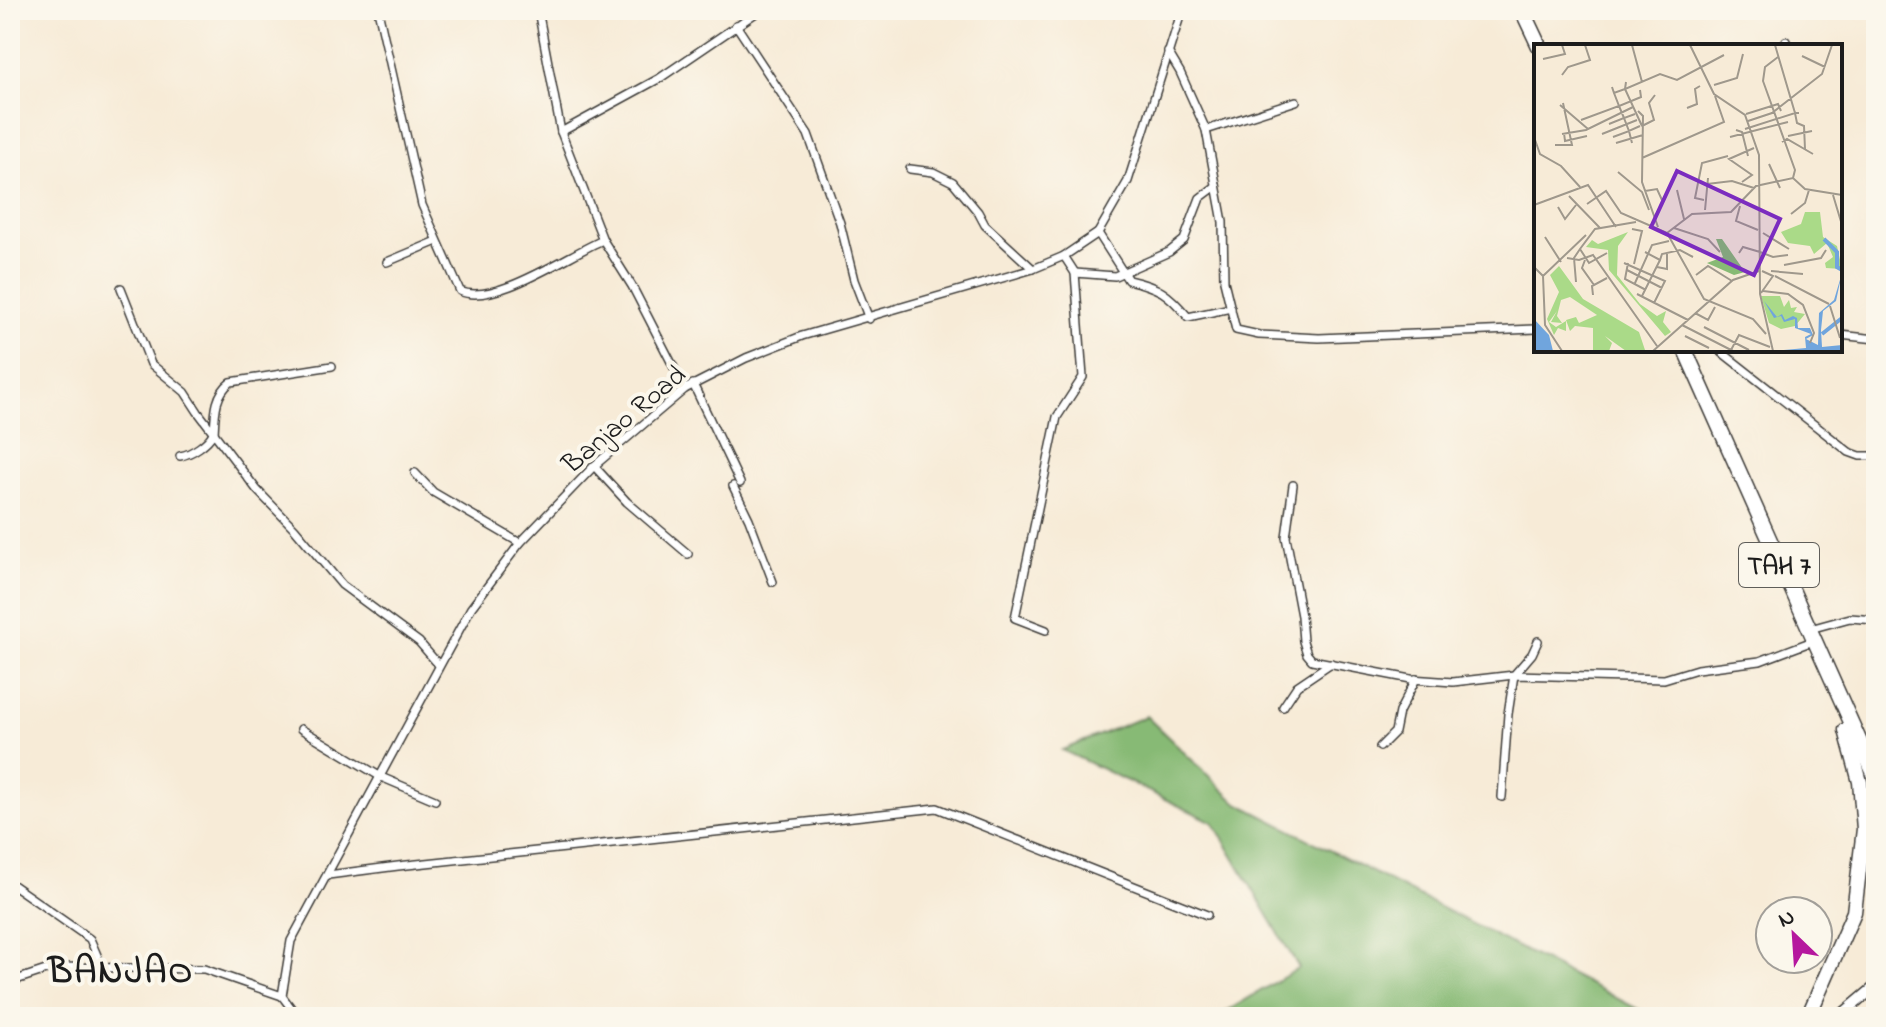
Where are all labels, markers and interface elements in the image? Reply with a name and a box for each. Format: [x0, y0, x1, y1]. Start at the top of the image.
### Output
inset map [1534, 44, 1842, 352]
street label: Banjao Road [553, 356, 696, 486]
road number: TAH 7 [1739, 543, 1819, 587]
north arrow [1754, 895, 1834, 975]
text: N [1773, 902, 1800, 937]
district label: BANJAO [46, 947, 194, 1000]

